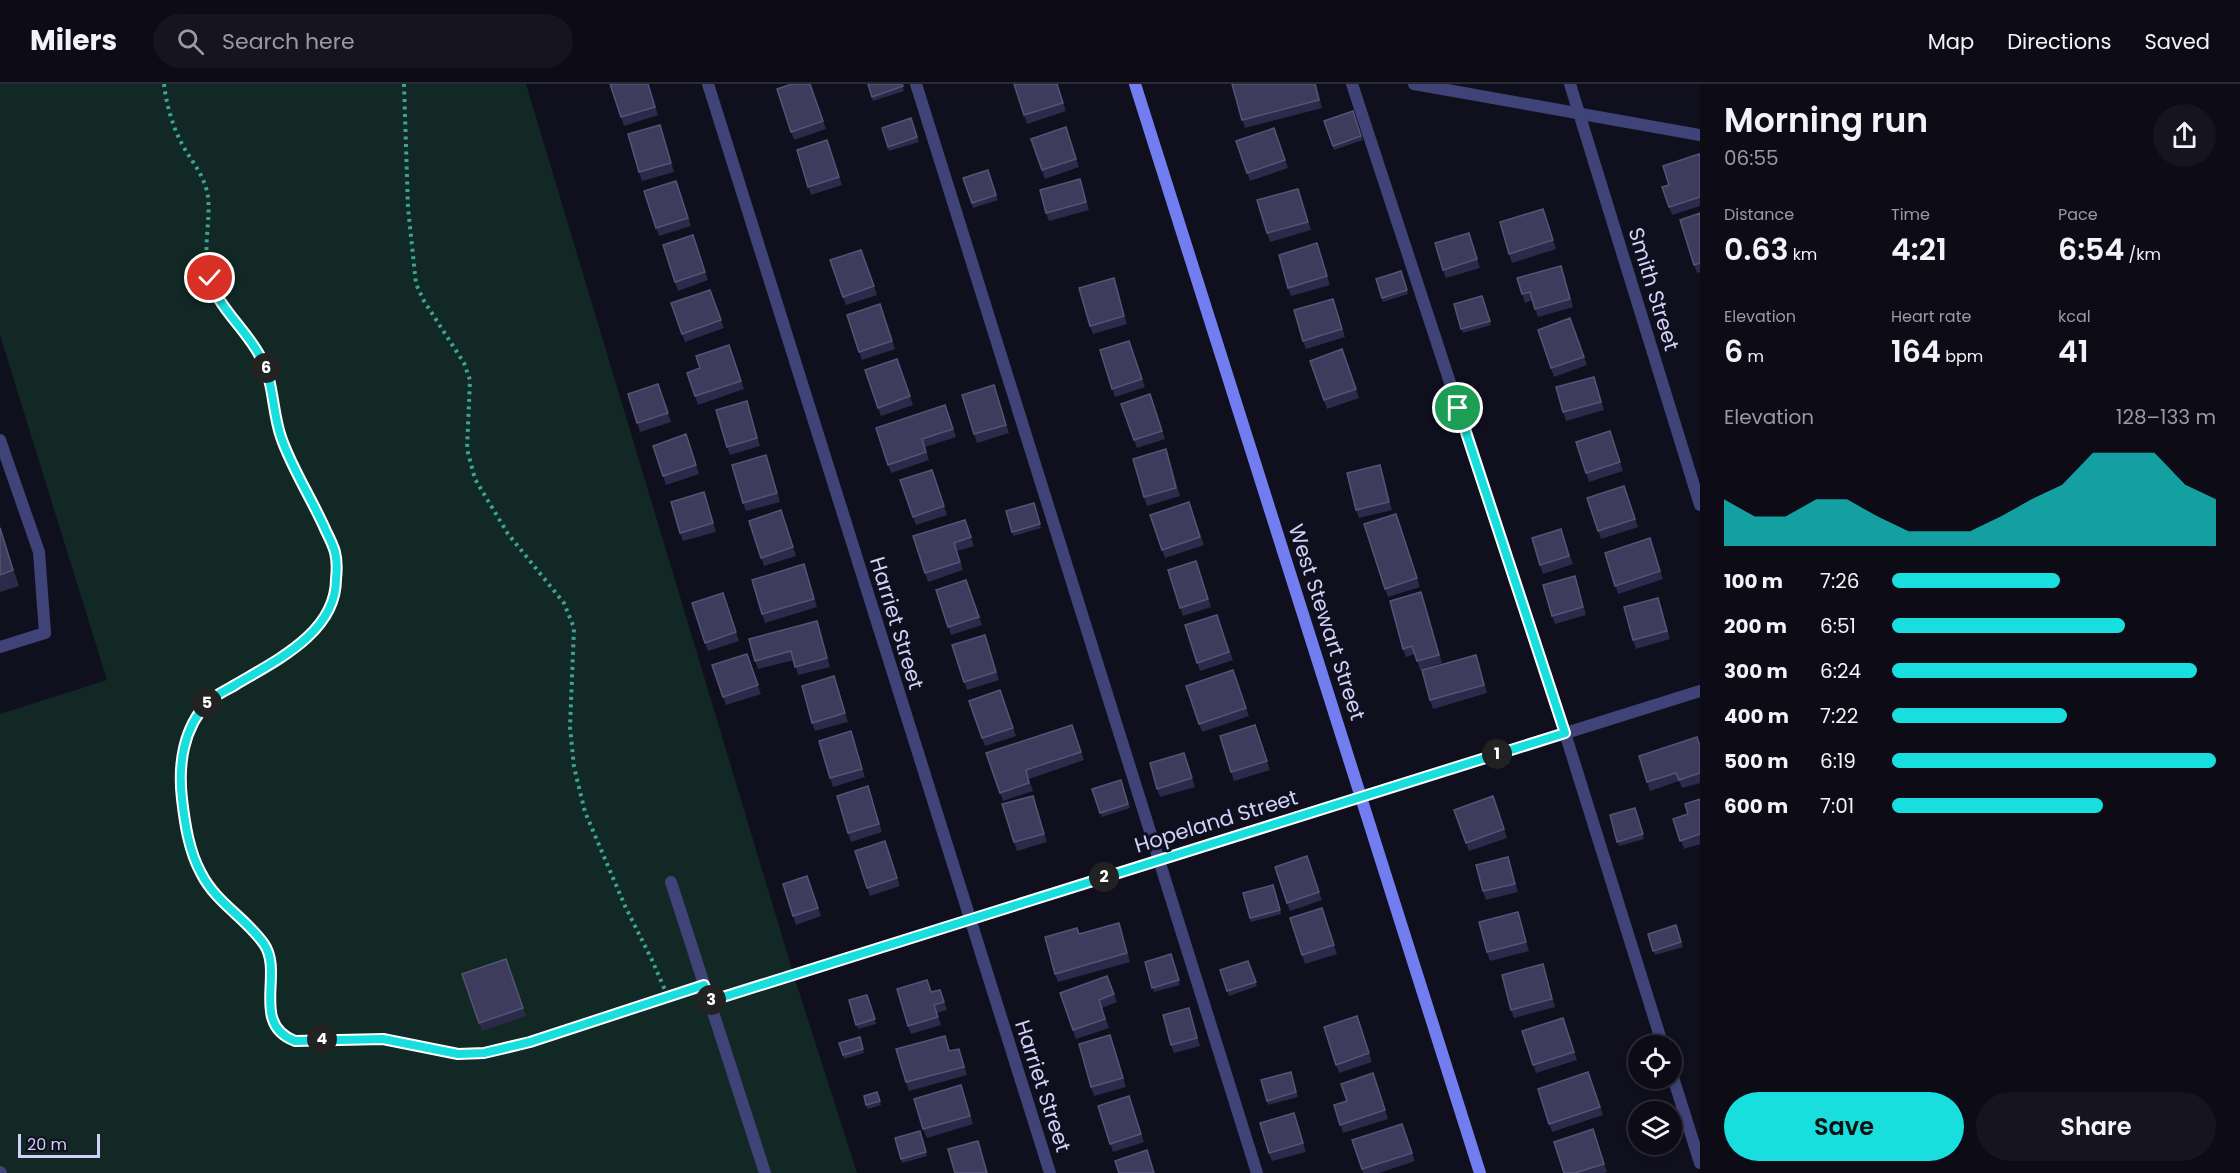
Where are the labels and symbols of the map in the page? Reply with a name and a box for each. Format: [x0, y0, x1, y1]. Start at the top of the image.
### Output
street label: Smith Street [1622, 224, 1686, 354]
pin [184, 252, 235, 303]
pin: 6 [251, 353, 281, 383]
pin [1432, 382, 1483, 433]
street label: West Stewart Street [1282, 520, 1372, 724]
street label: Harriet Street [863, 553, 931, 693]
pin: 5 [192, 688, 222, 718]
pin: 1 [1482, 739, 1512, 769]
street label: Hopeland Street [1131, 782, 1301, 860]
pin: 2 [1089, 862, 1119, 892]
pin: 3 [696, 985, 726, 1015]
street label: Harriet Street [1008, 1016, 1078, 1156]
pin: 4 [307, 1024, 337, 1054]
scale bar [18, 1131, 100, 1158]

